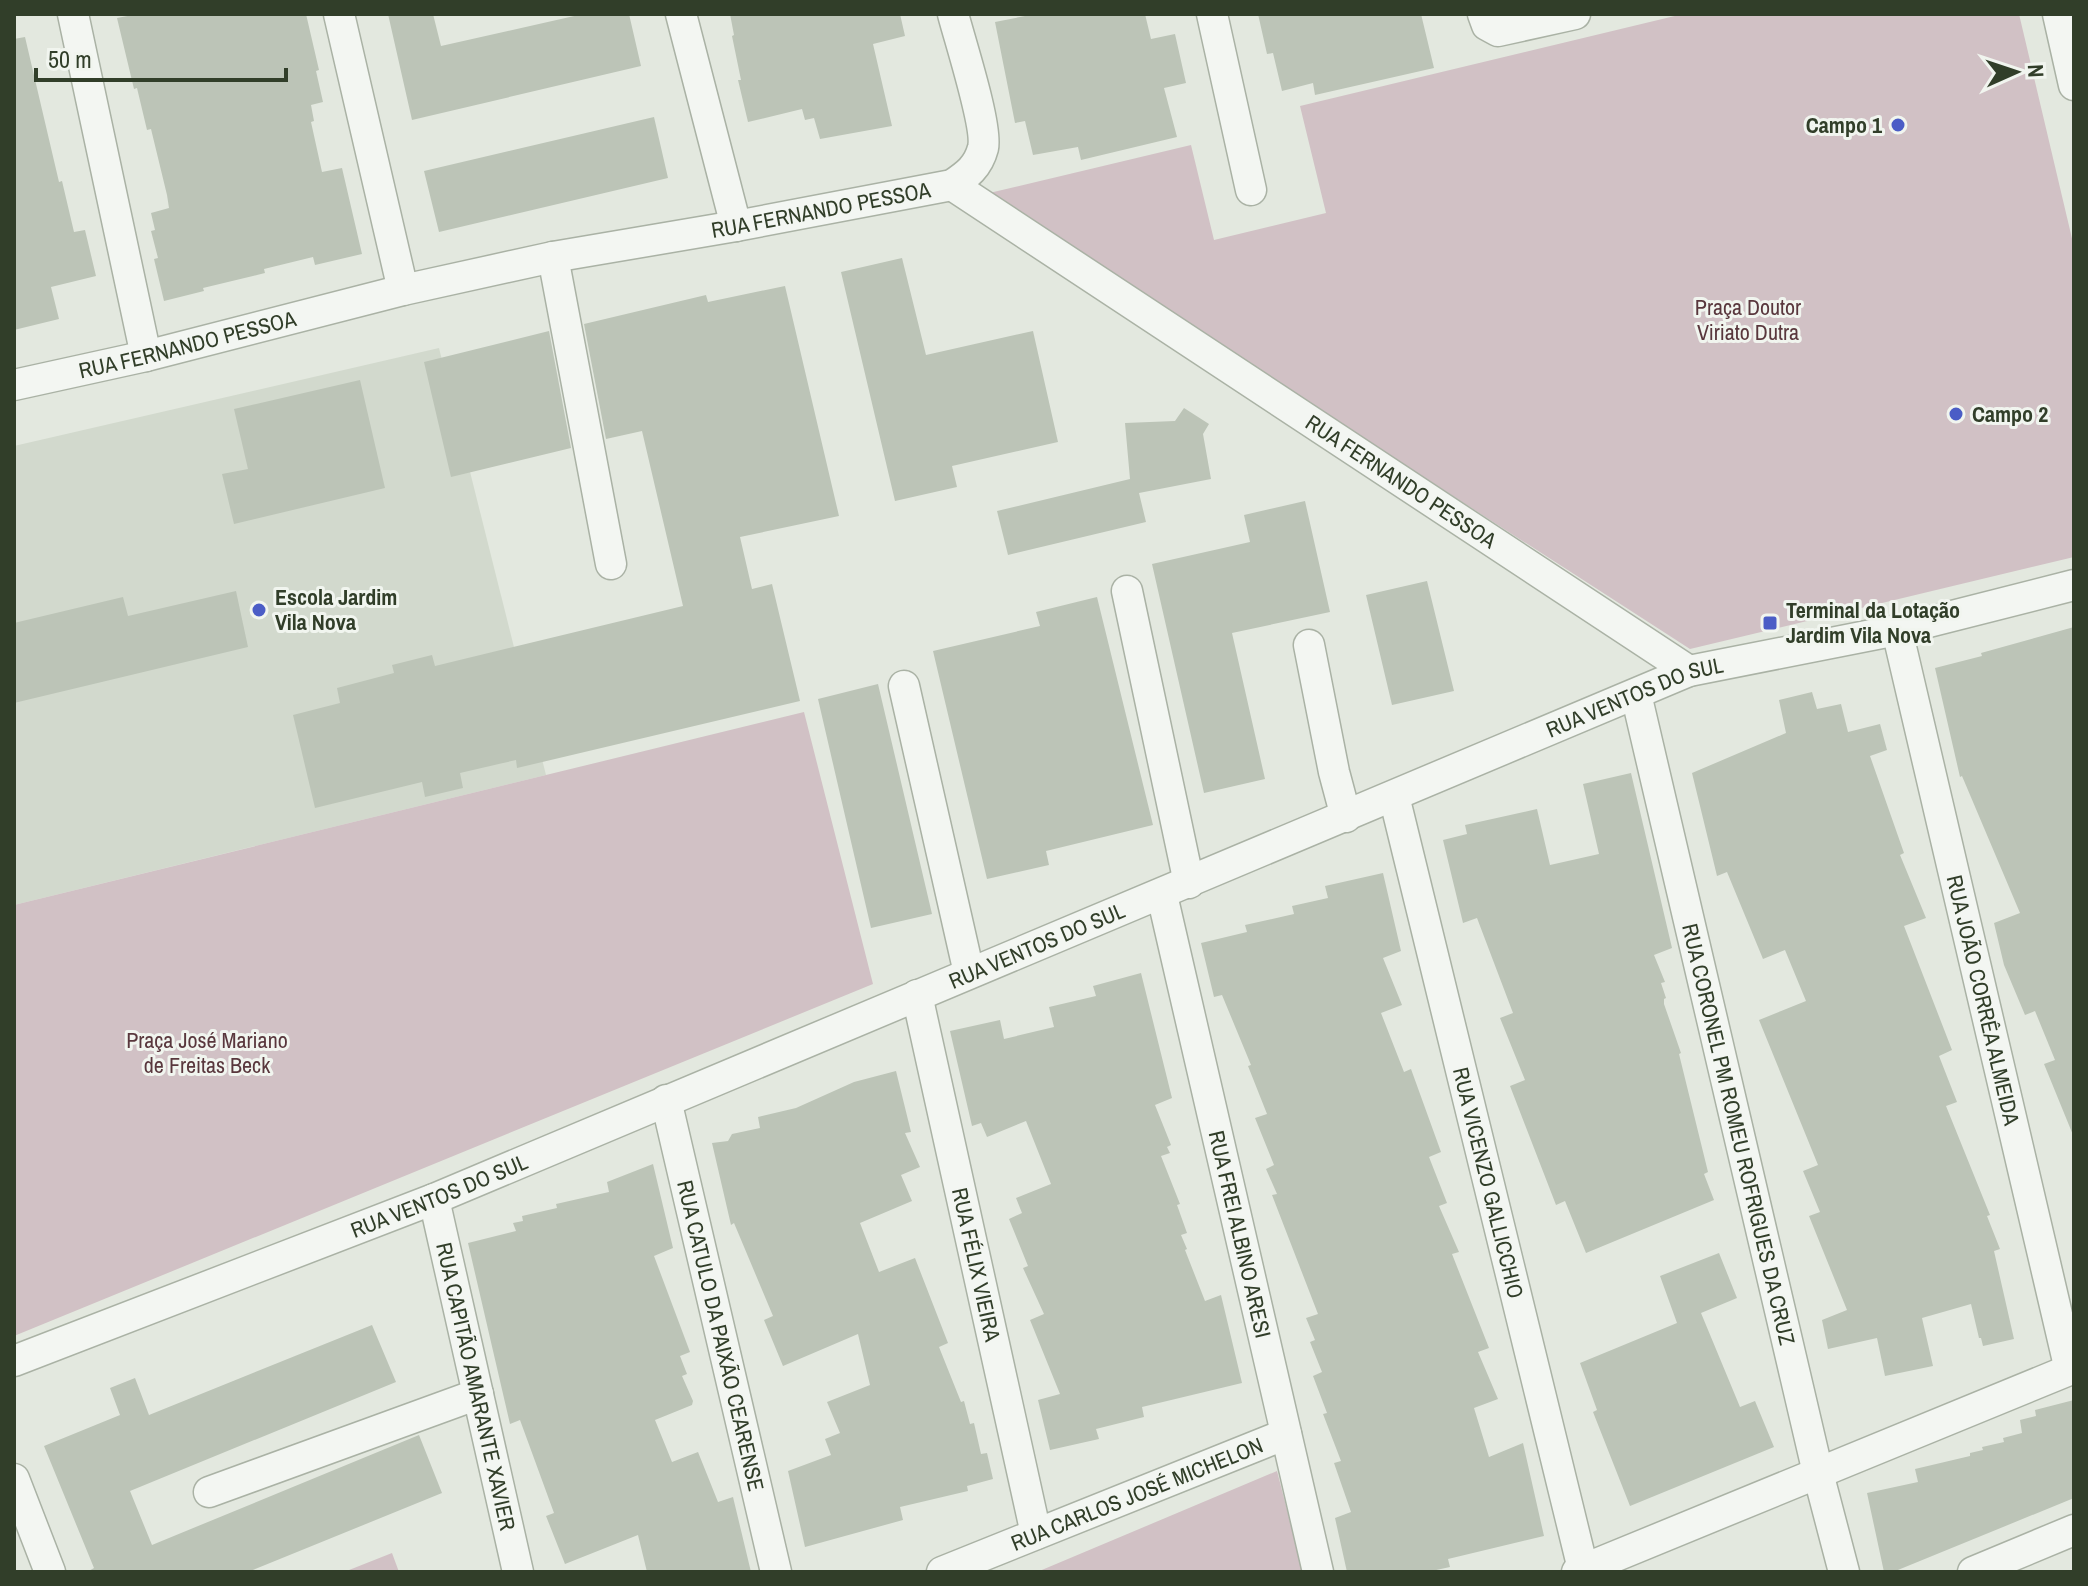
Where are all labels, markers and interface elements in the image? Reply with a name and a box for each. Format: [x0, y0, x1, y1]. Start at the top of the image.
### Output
scale bar [36, 32, 286, 82]
north arrow [1976, 32, 2056, 112]
text: 50 m [48, 43, 92, 75]
text: N [2021, 64, 2051, 78]
place label: Campo 1 [1806, 110, 1883, 140]
marker: Campo 1 [1889, 116, 1907, 134]
street label: RUA FERNANDO PESSOA [709, 174, 934, 245]
park label: Praça Doutor Viriato Dutra [1695, 292, 1801, 347]
street label: RUA FERNANDO PESSOA [76, 303, 300, 385]
place label: Campo 2 [1972, 399, 2048, 429]
marker: Campo 2 [1947, 405, 1965, 423]
street label: RUA FERNANDO PESSOA [1300, 407, 1503, 556]
place label: Escola Jardim Vila Nova [275, 582, 397, 637]
place label: Terminal da Lotação Jardim Vila Nova [1786, 595, 1960, 650]
marker: Escola Jardim Vila Nova [250, 601, 268, 619]
marker: Terminal da Lotação Jardim Vila Nova [1761, 614, 1779, 632]
street label: RUA VENTOS DO SUL [1541, 650, 1726, 744]
street label: RUA JOÃO CORRÊA ALMEIDA [1940, 872, 2027, 1129]
street label: RUA VENTOS DO SUL [944, 895, 1129, 996]
street label: RUA CORONEL PM ROMEU ROFRIGUES DA CRUZ [1675, 921, 1803, 1348]
park label: Praça José Mariano de Freitas Beck [126, 1025, 288, 1080]
street label: RUA VICENZO GALLICCHIO [1446, 1064, 1531, 1301]
street label: RUA FREI ALBINO ARESI [1202, 1128, 1279, 1341]
street label: RUA VENTOS DO SUL [346, 1146, 532, 1245]
street label: RUA CATULO DA PAIXÃO CEARENSE [670, 1177, 772, 1494]
street label: RUA FÉLIX VIEIRA [945, 1185, 1008, 1345]
street label: RUA CAPITÃO AMARANTE XAVIER [429, 1239, 523, 1533]
street label: RUA CARLOS JOSÉ MICHELON [1007, 1430, 1267, 1558]

